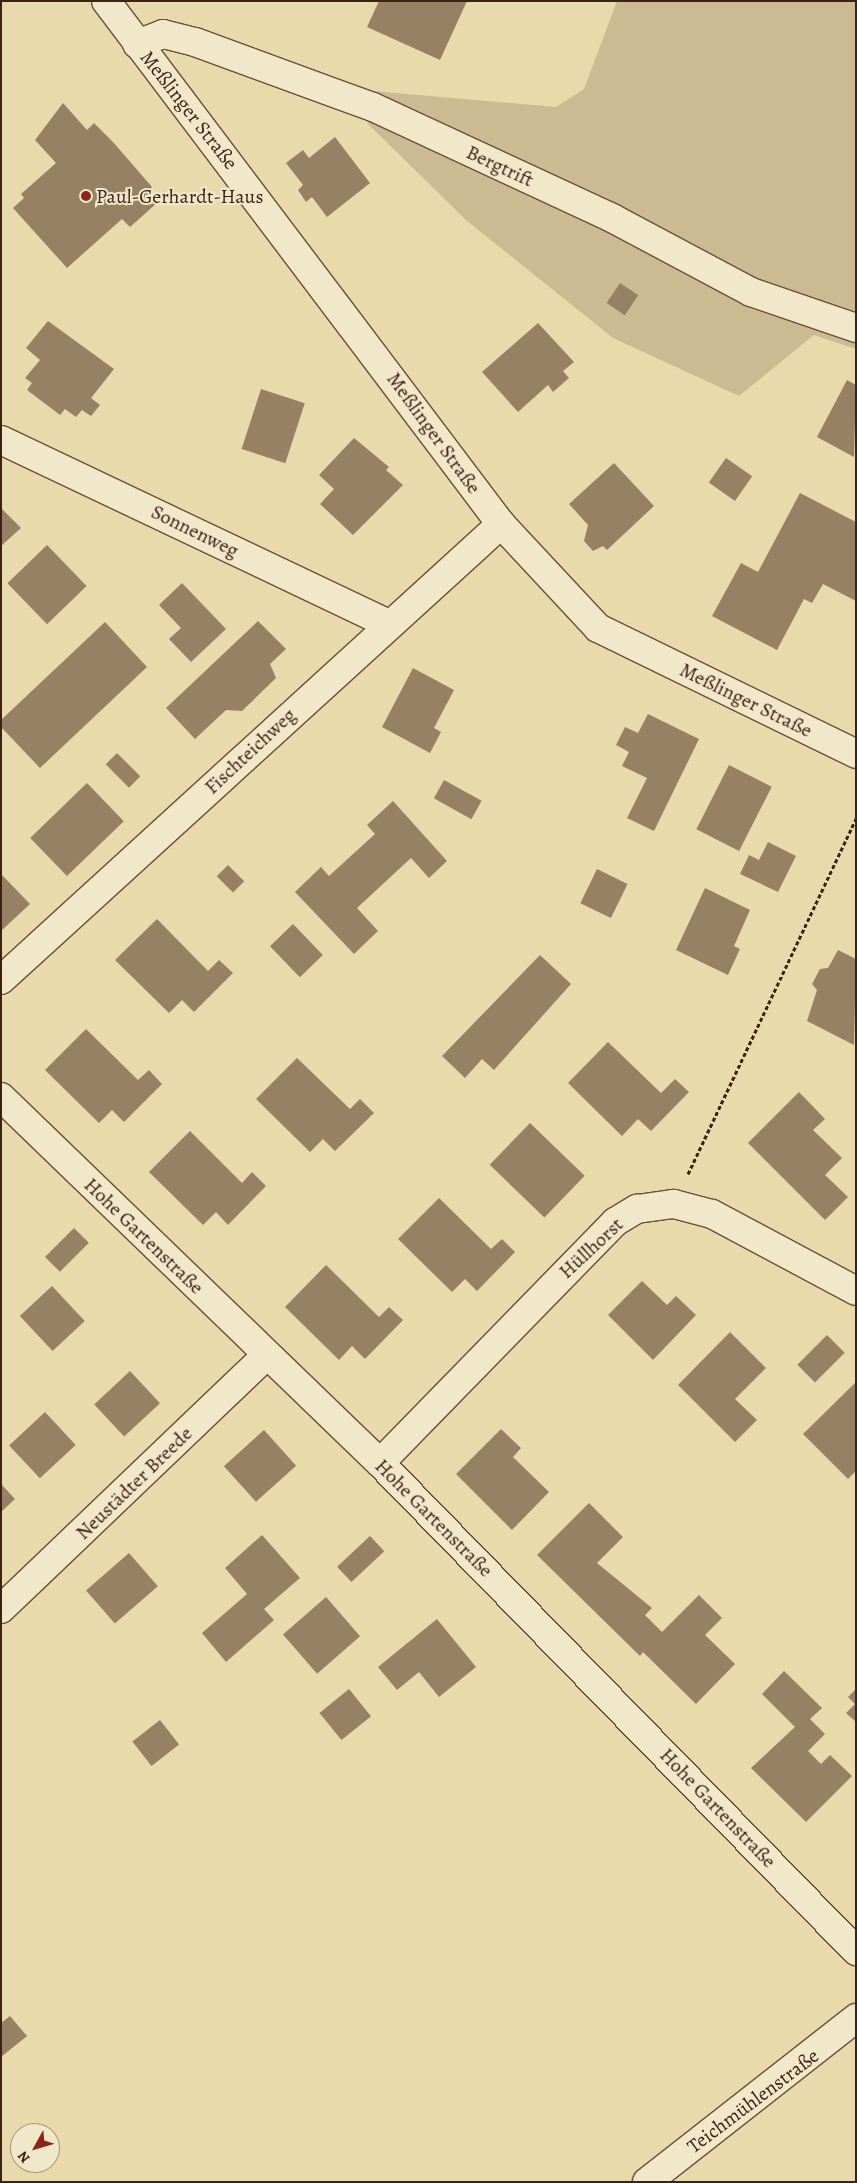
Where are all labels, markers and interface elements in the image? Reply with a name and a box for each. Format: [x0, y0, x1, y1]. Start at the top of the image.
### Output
street label: Meßlinger Straße [135, 46, 243, 174]
street label: Bergtrift [463, 140, 537, 192]
place label: Paul-Gerhardt-Haus [96, 184, 263, 208]
marker: Paul-Gerhardt-Haus [80, 190, 92, 202]
street label: Meßlinger Straße [382, 368, 486, 498]
street label: Sonnenweg [147, 500, 243, 562]
street label: Meßlinger Straße [676, 658, 816, 742]
street label: Fischteichweg [200, 703, 300, 799]
street label: Hohe Gartenstraße [79, 1173, 209, 1299]
street label: Hüllhorst [554, 1212, 628, 1284]
street label: Neustädter Breede [71, 1421, 197, 1545]
street label: Hohe Gartenstraße [370, 1454, 498, 1582]
street label: Hohe Gartenstraße [655, 1743, 781, 1873]
street label: Teichmühlenstraße [682, 2044, 824, 2158]
north arrow [10, 2123, 60, 2173]
text: N [13, 2147, 34, 2167]

